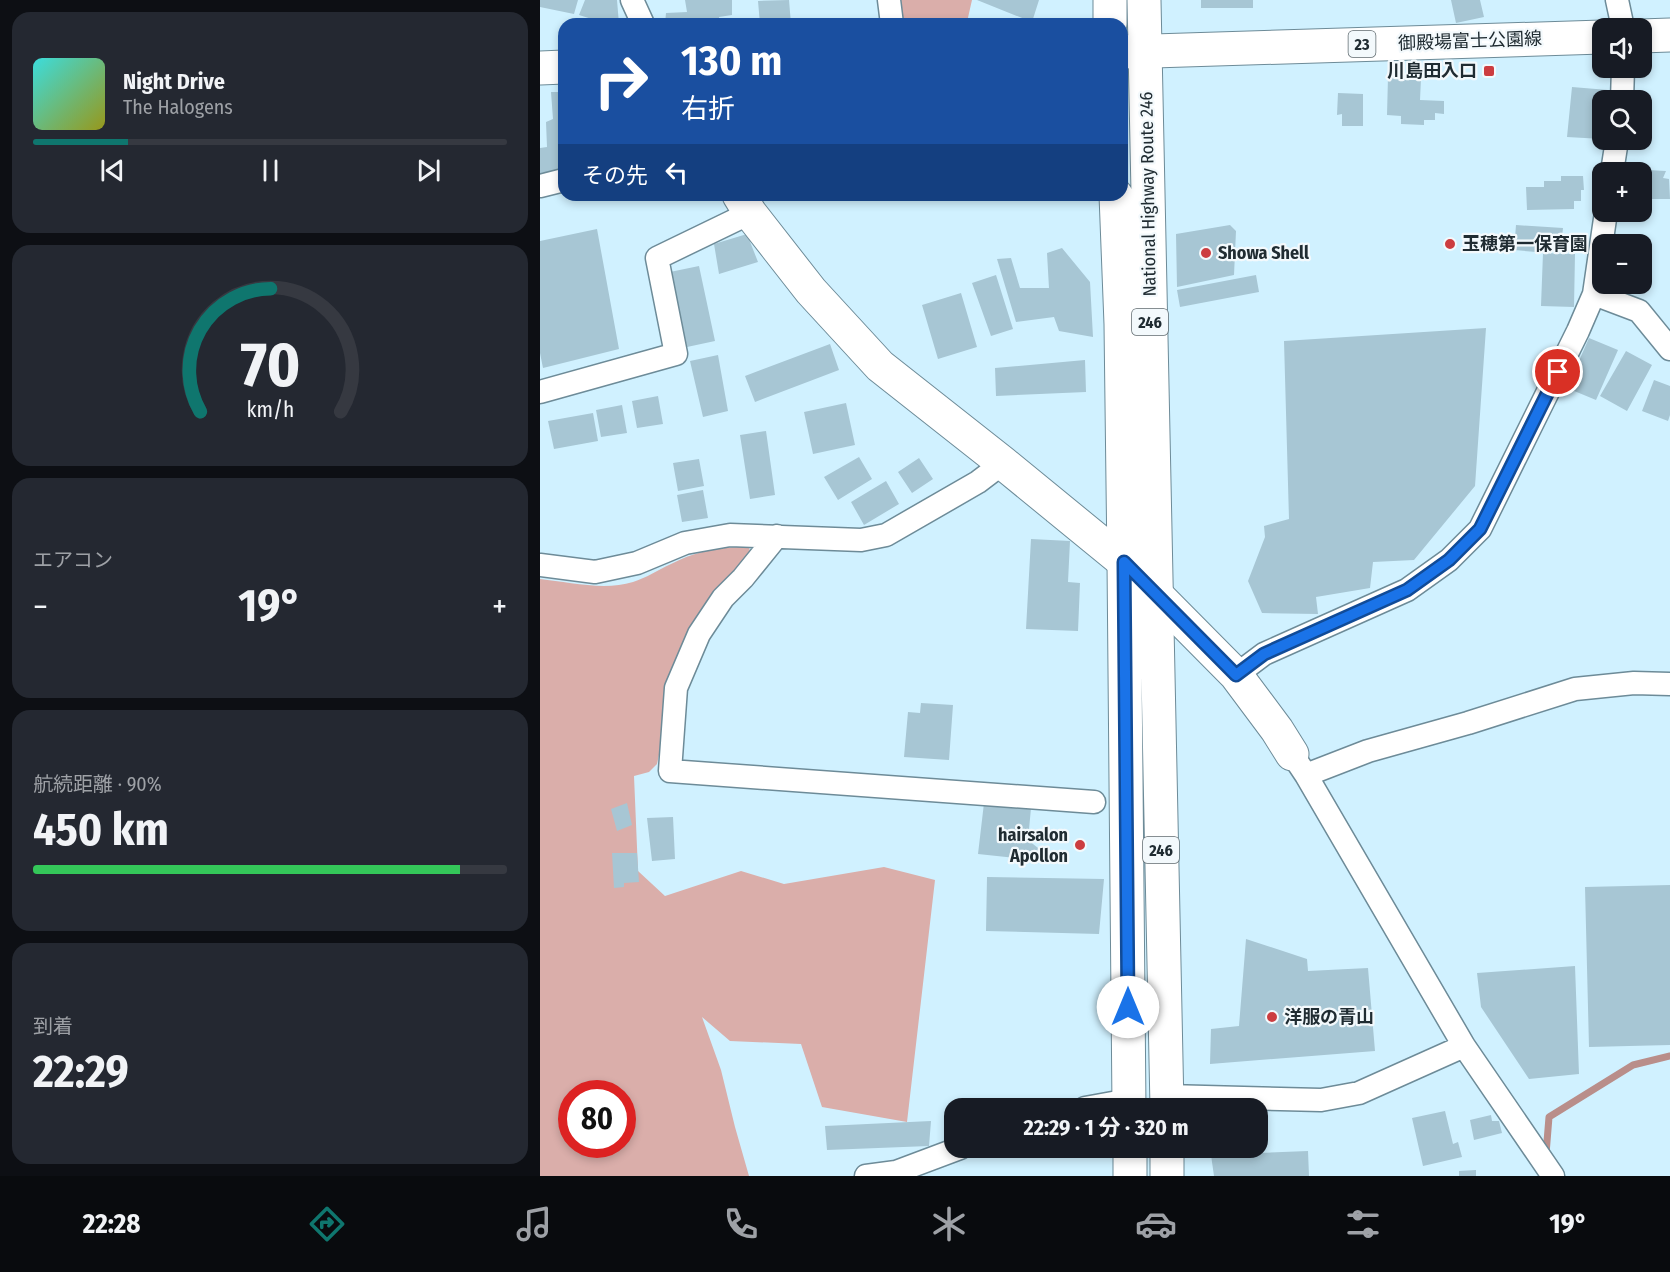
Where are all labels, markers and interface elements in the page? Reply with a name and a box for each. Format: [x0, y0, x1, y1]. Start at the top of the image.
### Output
map controls [1592, 18, 1652, 294]
button: sound [1592, 18, 1652, 78]
street label: 御殿場富士公園線 [1398, 27, 1542, 55]
road number: 23 [1348, 31, 1376, 57]
text: 130 m [681, 36, 782, 86]
icon: right [582, 42, 660, 120]
place label: 川島田入口 [1387, 60, 1477, 82]
marker: 川島田入口 [1482, 64, 1496, 78]
text: Night Drive [123, 68, 225, 95]
button: search [1592, 90, 1652, 150]
street label: National Highway Route 246 [1135, 91, 1161, 297]
text: 右折 [681, 93, 735, 125]
text: The Halogens [123, 95, 233, 119]
icon: previous [96, 154, 129, 187]
icon: pause [254, 154, 287, 187]
icon: next [412, 154, 445, 187]
icon: left [660, 156, 693, 189]
text: その先 [582, 162, 648, 189]
button: + [1592, 162, 1652, 222]
place label: 玉穂第一保育園 [1462, 233, 1588, 255]
button: − [1592, 234, 1652, 294]
marker: 玉穂第一保育園 [1443, 237, 1457, 251]
place label: Showa Shell [1218, 242, 1309, 264]
marker: Showa Shell [1199, 246, 1213, 260]
road number: 246 [1132, 309, 1168, 335]
text: 70 [240, 328, 300, 403]
pin [1532, 346, 1583, 397]
icon: arrive [1541, 355, 1574, 388]
text: km/h [246, 398, 294, 424]
text: エアコン [33, 548, 113, 572]
text: 19° [238, 579, 302, 633]
text: − [33, 587, 48, 627]
text: + [492, 587, 507, 627]
text: 航続距離 · 90% [33, 772, 162, 796]
text: 450 km [33, 803, 169, 857]
place label: hairsalon Apollon [998, 824, 1068, 867]
road number: 246 [1143, 837, 1179, 863]
marker: hairsalon Apollon [1073, 838, 1087, 852]
position arrow [1096, 975, 1160, 1039]
place label: 洋服の青山 [1284, 1006, 1374, 1028]
marker: 洋服の青山 [1265, 1010, 1279, 1024]
text: 到着 [33, 1014, 73, 1038]
text: 22:29 [33, 1045, 129, 1099]
speed limit sign: 80 [558, 1080, 636, 1158]
text: 22:29 · 1 分 · 320 m [1024, 1114, 1188, 1141]
icon: directions [306, 1203, 348, 1245]
icon: music [513, 1203, 555, 1245]
icon: phone [720, 1203, 762, 1245]
icon: climate [928, 1203, 970, 1245]
icon: car [1135, 1203, 1177, 1245]
icon: filters [1342, 1203, 1384, 1245]
text: 22:28 [83, 1208, 141, 1240]
text: 19° [1549, 1208, 1587, 1240]

